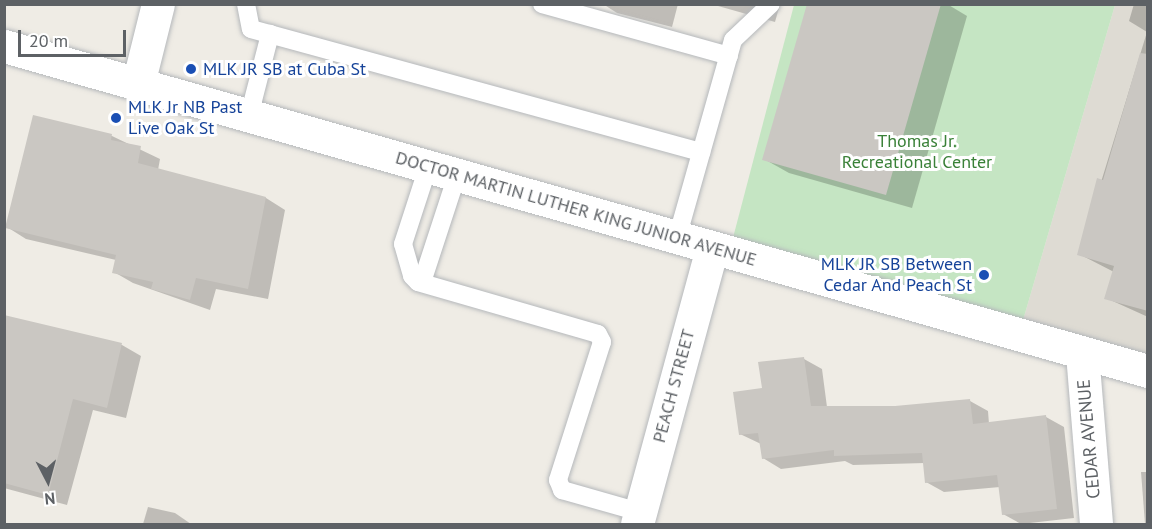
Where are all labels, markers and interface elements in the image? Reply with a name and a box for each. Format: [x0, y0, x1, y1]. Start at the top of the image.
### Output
scale bar [21, 18, 129, 56]
text: 20 m [29, 29, 68, 52]
place label: MLK JR SB at Cuba St [203, 58, 367, 80]
marker: MLK JR SB at Cuba St [184, 62, 198, 76]
place label: MLK Jr NB Past Live Oak St [128, 97, 243, 140]
marker: MLK Jr NB Past Live Oak St [109, 111, 123, 125]
park label: Thomas Jr. Recreational Center [842, 131, 992, 174]
street label: DOCTOR MARTIN LUTHER KING JUNIOR AVENUE [393, 147, 759, 271]
place label: MLK JR SB Between Cedar And Peach St [820, 254, 972, 296]
marker: MLK JR SB Between Cedar And Peach St [977, 268, 991, 282]
street label: PEACH STREET [648, 327, 700, 445]
street label: CEDAR AVENUE [1073, 378, 1105, 500]
north arrow [18, 451, 78, 511]
text: N [44, 488, 56, 509]

